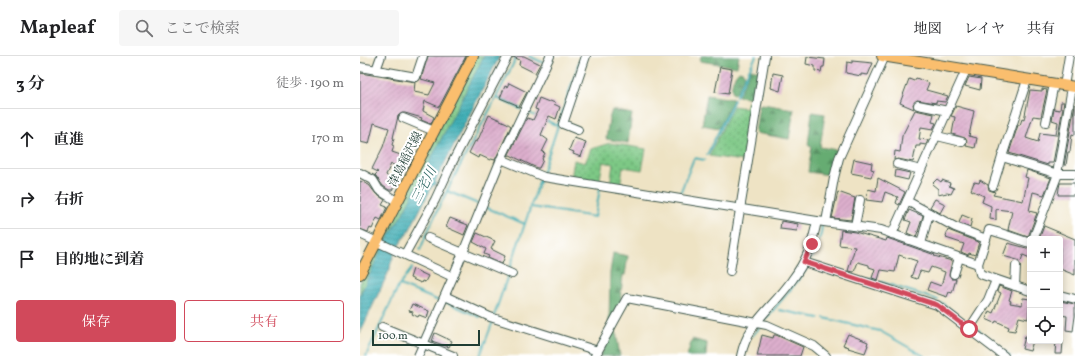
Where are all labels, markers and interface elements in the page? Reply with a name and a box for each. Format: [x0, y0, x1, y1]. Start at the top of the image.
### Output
search box [119, 10, 399, 46]
text: Mapleaf [20, 15, 95, 41]
icon: search [133, 17, 155, 39]
text: ここで検索 [165, 19, 240, 40]
text: 地図 [914, 20, 942, 39]
text: レイヤ [964, 20, 1005, 39]
text: 共有 [1027, 20, 1055, 39]
text: 3 分 [16, 73, 45, 96]
text: 徒歩 · 190 m [276, 75, 344, 93]
icon: ahead [16, 128, 38, 150]
street label: 津島稲沢線 [385, 129, 427, 190]
text: 直進 [54, 130, 84, 151]
text: 170 m [311, 130, 344, 148]
water label: 三宅川 [408, 163, 443, 207]
icon: right [16, 188, 38, 210]
text: 右折 [54, 190, 84, 211]
text: 20 m [315, 190, 344, 208]
route end [803, 235, 821, 253]
map controls [1027, 236, 1063, 344]
button: + [1027, 236, 1063, 272]
icon: arrive [16, 248, 38, 270]
text: 目的地に到着 [54, 250, 144, 271]
button: − [1027, 272, 1063, 308]
button: 保存 [16, 300, 176, 342]
button: 共有 [184, 300, 344, 342]
button: locate [1027, 308, 1063, 344]
route start [960, 320, 978, 338]
scale bar [372, 328, 480, 347]
text: 100 m [378, 329, 408, 344]

